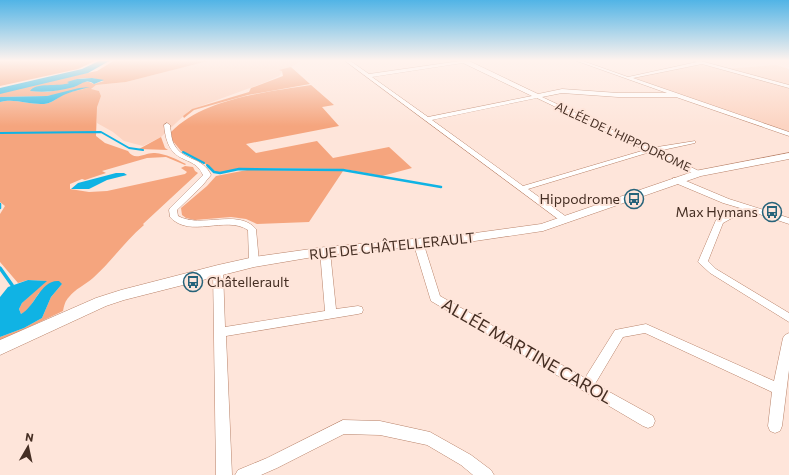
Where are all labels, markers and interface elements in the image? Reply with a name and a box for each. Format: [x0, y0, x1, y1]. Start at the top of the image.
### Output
street label: ALLÉE DE L'HIPPODROME [553, 98, 694, 174]
bus stop icon: Hippodrome [623, 188, 645, 210]
place label: Hippodrome [540, 190, 620, 207]
bus stop icon: Max Hymans [761, 201, 783, 223]
place label: Max Hymans [676, 203, 758, 220]
street label: RUE DE CHÂTELLERAULT [308, 228, 476, 263]
bus stop icon: Châtellerault [182, 271, 204, 293]
place label: Châtellerault [207, 273, 290, 290]
street label: ALLÉE MARTINE CAROL [438, 293, 617, 408]
north arrow [8, 427, 48, 467]
text: N [25, 430, 35, 444]

